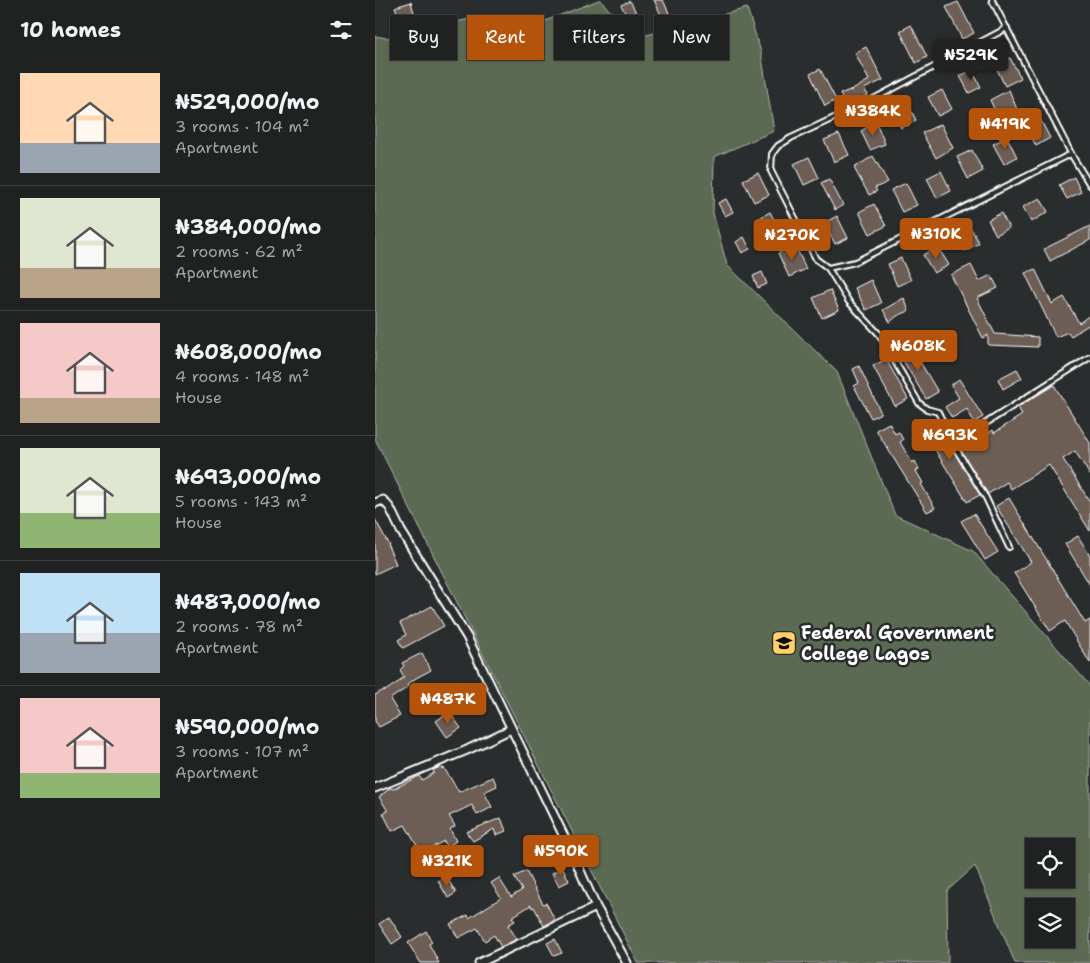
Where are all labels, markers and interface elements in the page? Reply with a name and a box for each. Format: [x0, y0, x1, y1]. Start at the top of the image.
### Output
chip: Buy [390, 15, 457, 60]
chip: Rent [467, 15, 544, 60]
chip: Filters [554, 15, 644, 60]
chip: New [654, 15, 729, 60]
text: 10 homes [20, 16, 121, 44]
icon: filters [327, 16, 355, 44]
pin: ₦529K [936, 38, 1006, 81]
text: ₦529K [944, 44, 998, 65]
text: ₦529,000/mo [175, 88, 319, 116]
icon: home [60, 93, 120, 153]
pin: ₦384K [838, 94, 908, 137]
text: ₦384K [845, 100, 901, 121]
pin: ₦419K [970, 108, 1040, 150]
text: ₦419K [980, 113, 1030, 134]
text: 3 rooms · 104 m² [175, 116, 310, 137]
text: Apartment [175, 137, 258, 158]
text: ₦384,000/mo [175, 213, 322, 241]
icon: home [60, 218, 120, 278]
pin: ₦270K [757, 218, 827, 261]
pin: ₦310K [901, 218, 971, 260]
text: ₦310K [911, 223, 961, 244]
text: ₦270K [765, 224, 819, 245]
text: 2 rooms · 62 m² [175, 241, 303, 262]
text: Apartment [175, 262, 258, 283]
pin: ₦608K [883, 330, 953, 372]
text: ₦608K [890, 335, 946, 356]
text: ₦608,000/mo [175, 338, 322, 366]
icon: home [60, 343, 120, 403]
text: 4 rooms · 148 m² [175, 366, 309, 387]
text: House [175, 387, 222, 408]
pin: ₦693K [915, 418, 985, 461]
text: ₦693K [923, 424, 977, 445]
text: ₦693,000/mo [175, 463, 321, 491]
icon: home [60, 468, 120, 528]
text: 5 rooms · 143 m² [175, 491, 307, 512]
text: House [175, 512, 222, 533]
text: ₦487,000/mo [175, 588, 321, 616]
icon: home [60, 593, 120, 653]
text: 2 rooms · 78 m² [175, 616, 303, 637]
place label: Federal Government College Lagos [801, 621, 994, 666]
school or university icon: Federal Government College Lagos [771, 630, 797, 656]
text: Apartment [175, 637, 258, 658]
pin: ₦487K [413, 682, 483, 725]
text: ₦487K [420, 688, 476, 709]
text: ₦590,000/mo [175, 713, 319, 741]
icon: home [60, 718, 120, 778]
text: 3 rooms · 107 m² [175, 741, 309, 762]
text: Apartment [175, 762, 258, 783]
pin: ₦590K [526, 834, 596, 877]
map controls [1025, 838, 1075, 948]
button: locate [1025, 838, 1075, 888]
text: ₦590K [534, 840, 588, 861]
pin: ₦321K [412, 844, 482, 887]
text: ₦321K [422, 850, 472, 871]
button: layers [1025, 898, 1075, 948]

